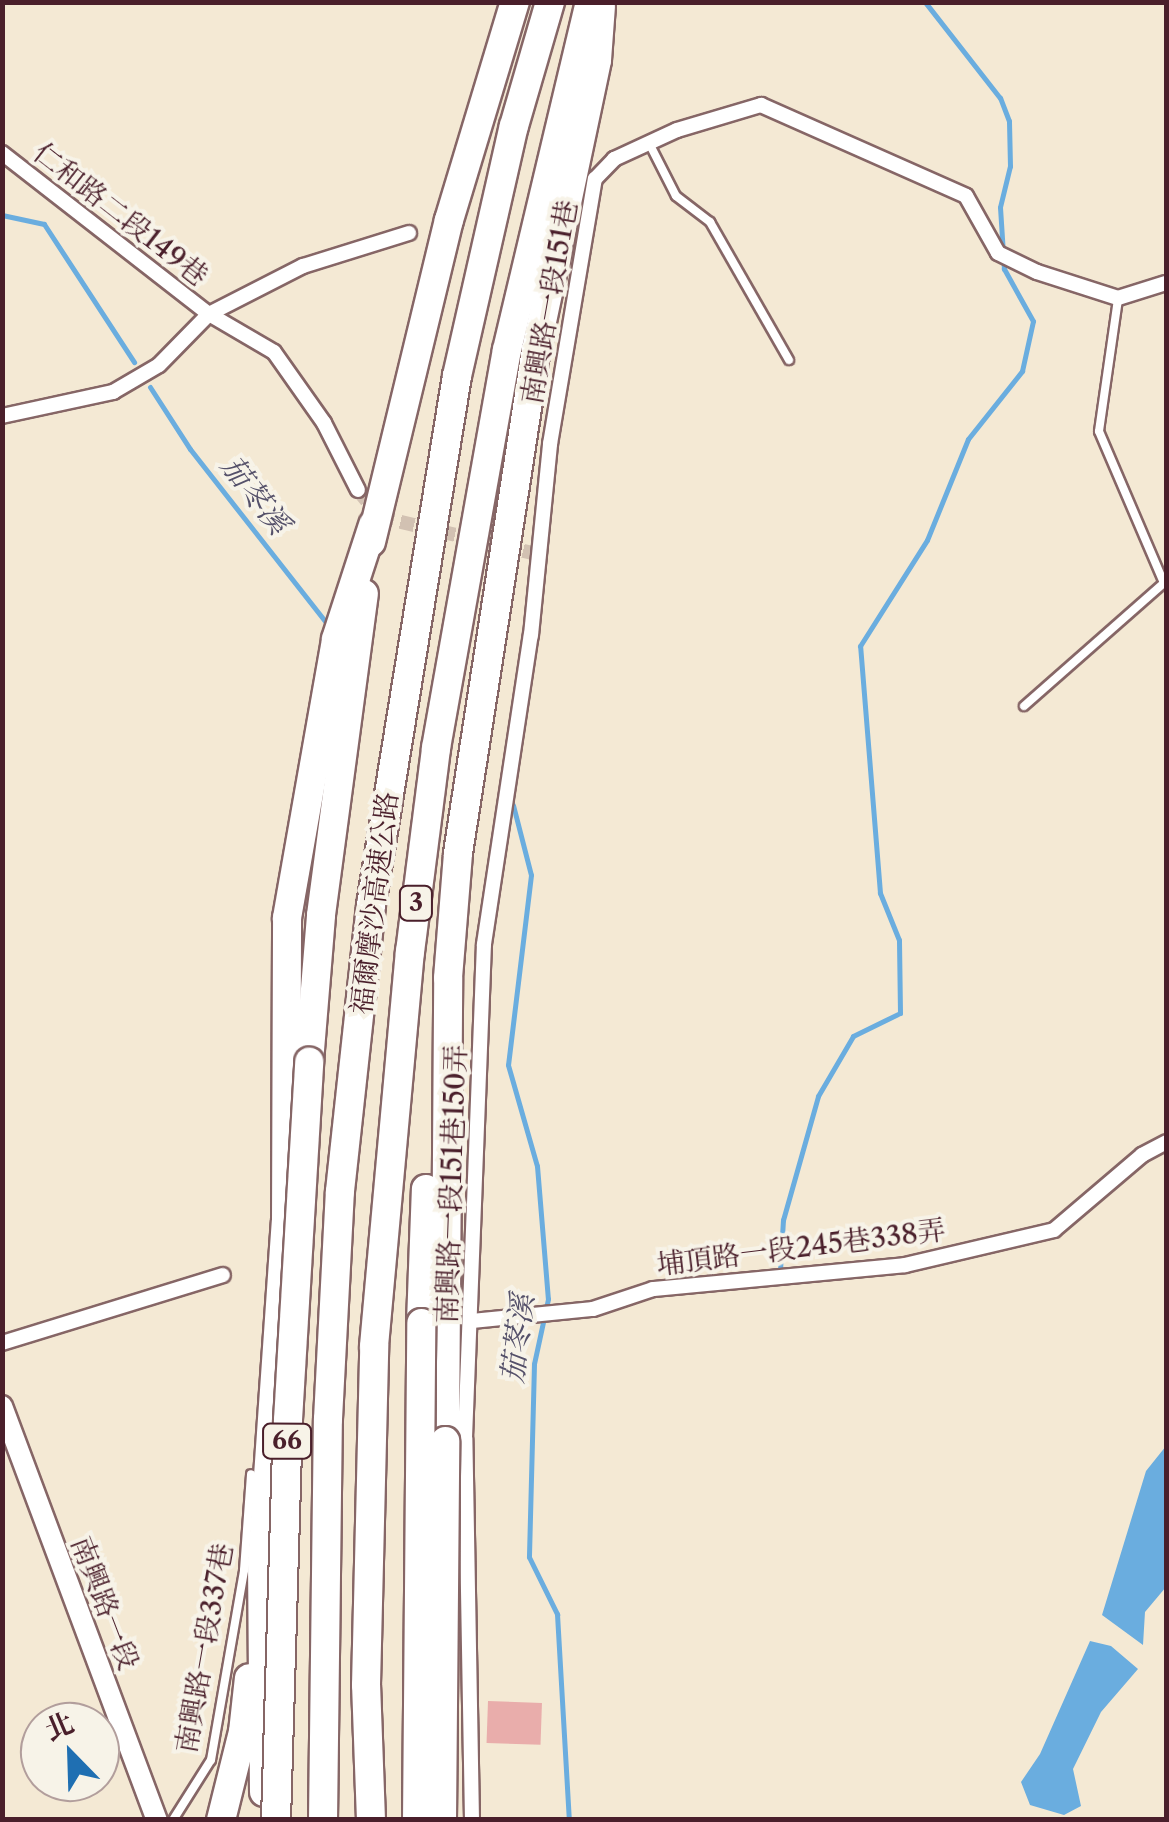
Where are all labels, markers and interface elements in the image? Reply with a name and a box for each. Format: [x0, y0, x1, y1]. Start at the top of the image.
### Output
street label: 仁和路二段149巷 [27, 135, 215, 293]
street label: 南興路一段151巷 [515, 197, 583, 407]
water label: 茄苳溪 [213, 448, 297, 542]
street label: 福爾摩沙高速公路 [344, 790, 404, 1016]
road number: 3 [398, 883, 434, 923]
street label: 南興路一段151巷150弄 [429, 1044, 473, 1324]
street label: 埔頂路一段245巷338弄 [655, 1213, 947, 1281]
water label: 茄苳溪 [495, 1292, 541, 1386]
road number: 66 [262, 1421, 312, 1461]
street label: 南興路一段 [64, 1532, 146, 1674]
street label: 南興路一段337巷 [169, 1540, 239, 1756]
north arrow [20, 1702, 120, 1802]
text: 北 [40, 1705, 79, 1747]

